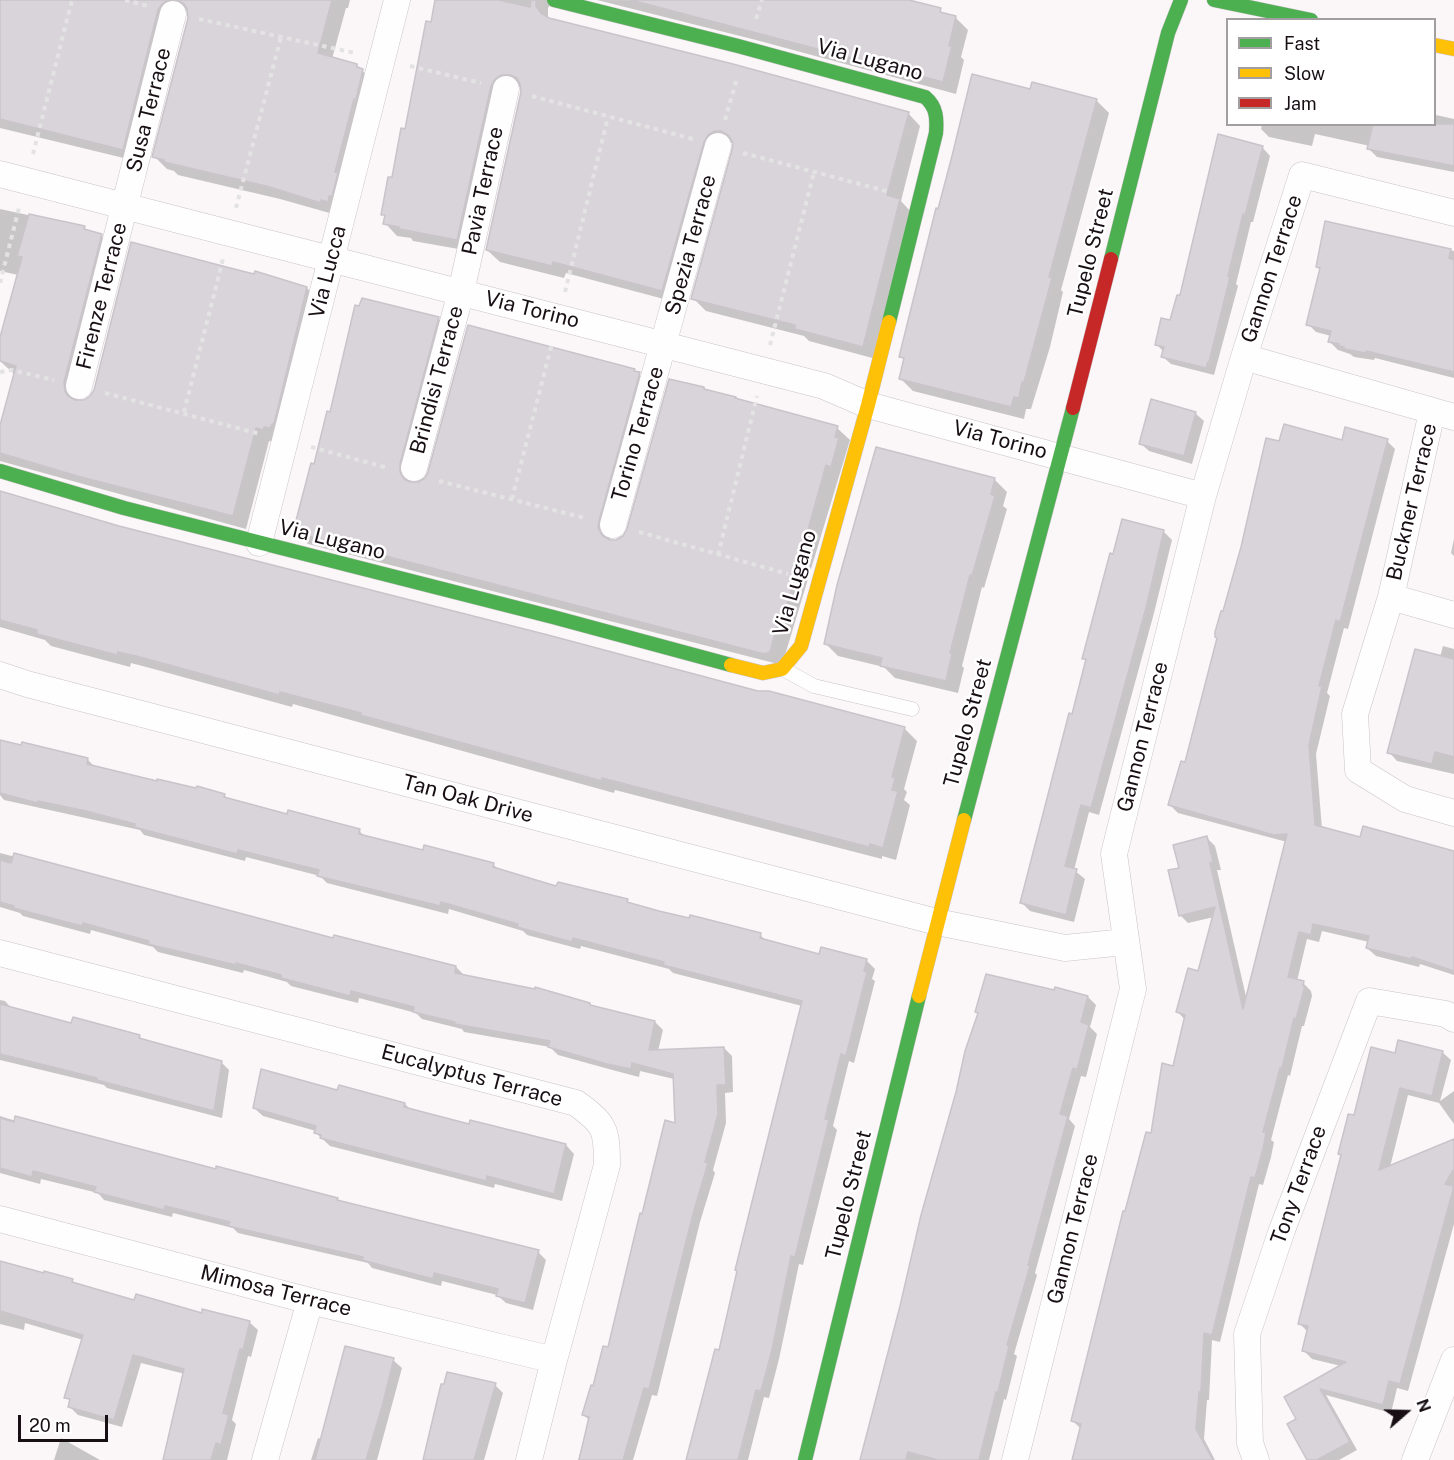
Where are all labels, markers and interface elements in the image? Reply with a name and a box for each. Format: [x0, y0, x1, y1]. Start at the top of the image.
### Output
legend [1226, 18, 1436, 126]
text: Fast [1284, 33, 1320, 54]
street label: Via Lugano [814, 34, 926, 86]
street label: Susa Terrace [121, 45, 177, 175]
text: Slow [1284, 63, 1325, 84]
text: Jam [1284, 93, 1317, 114]
street label: Pavia Terrace [457, 124, 509, 258]
street label: Spezia Terrace [660, 172, 722, 318]
street label: Tupelo Street [1063, 186, 1119, 320]
street label: Gannon Terrace [1236, 192, 1308, 346]
street label: Firenze Terrace [72, 220, 132, 372]
street label: Via Lucca [304, 223, 352, 321]
street label: Via Torino [482, 286, 582, 334]
street label: Brindisi Terrace [405, 303, 469, 457]
street label: Torino Terrace [607, 364, 669, 504]
street label: Via Torino [950, 415, 1050, 465]
street label: Buckner Terrace [1382, 421, 1442, 583]
street label: Via Lugano [276, 515, 388, 565]
street label: Via Lugano [768, 527, 822, 639]
street label: Tupelo Street [939, 656, 997, 790]
street label: Gannon Terrace [1112, 659, 1174, 815]
street label: Tan Oak Drive [400, 769, 536, 829]
street label: Eucalyptus Terrace [378, 1040, 566, 1112]
street label: Tony Terrace [1266, 1122, 1332, 1248]
street label: Tupelo Street [821, 1128, 877, 1262]
street label: Gannon Terrace [1042, 1151, 1104, 1307]
street label: Mimosa Terrace [198, 1260, 354, 1322]
north arrow [1376, 1382, 1436, 1442]
text: N [1412, 1397, 1434, 1415]
scale bar [21, 1403, 111, 1441]
text: 20 m [29, 1415, 71, 1436]

